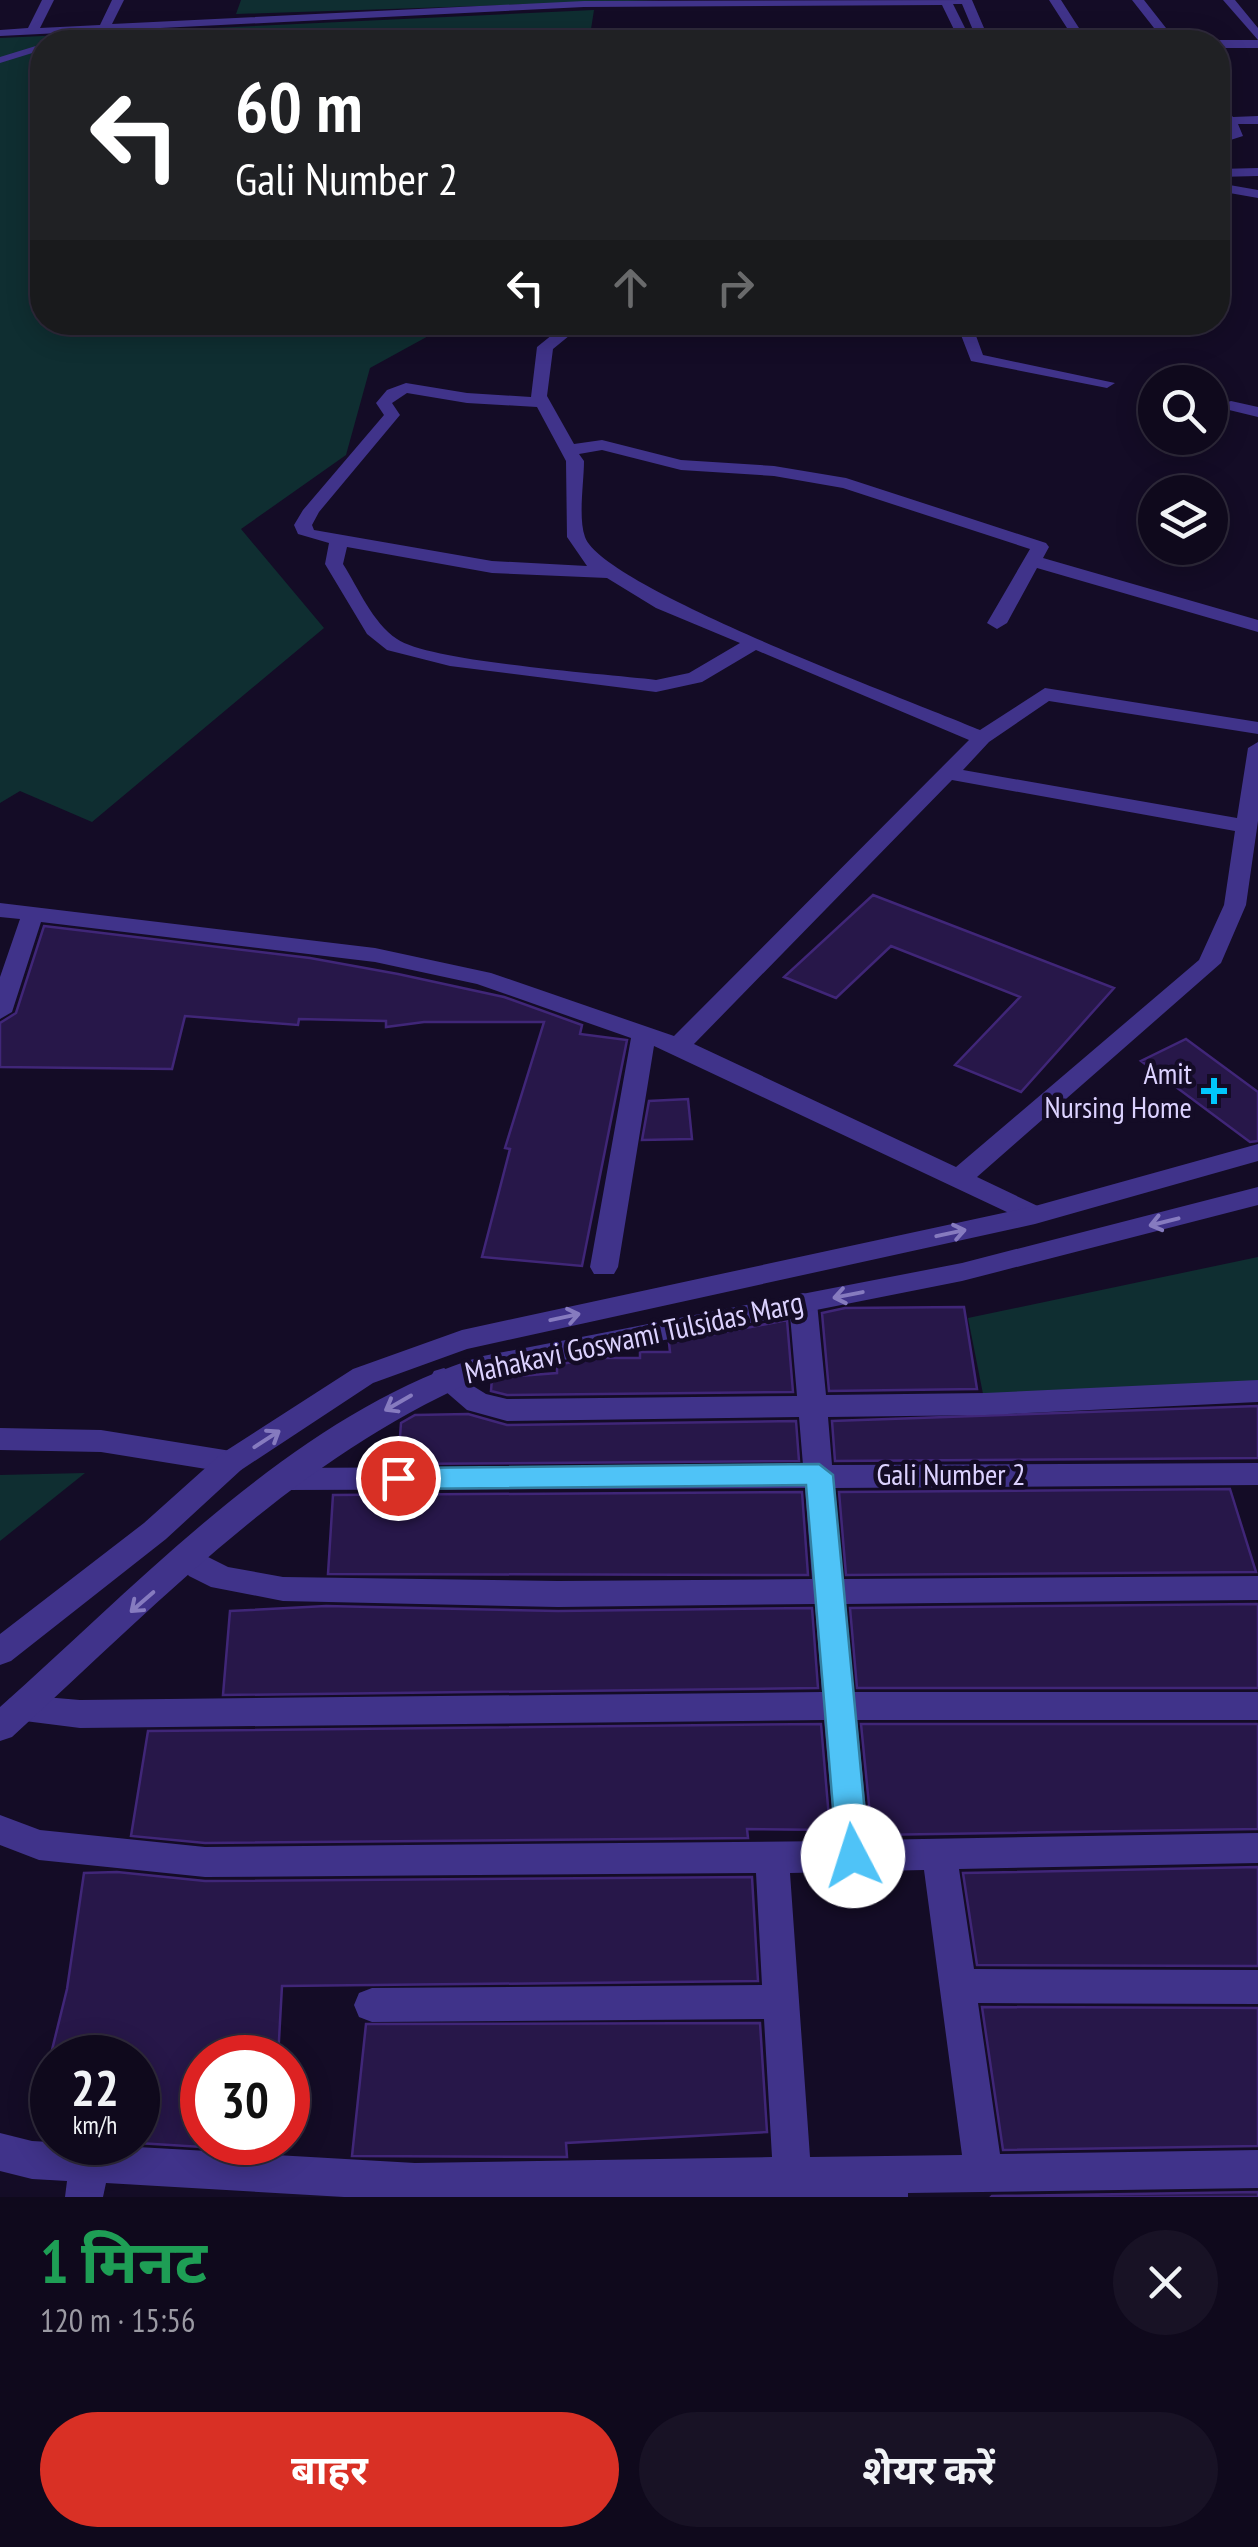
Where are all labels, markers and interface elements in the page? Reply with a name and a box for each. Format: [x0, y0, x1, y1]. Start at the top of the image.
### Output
text: 60 m [235, 61, 363, 151]
icon: left [70, 70, 200, 200]
text: Gali Number 2 [235, 149, 458, 207]
icon: left [498, 260, 553, 315]
icon: ahead [603, 260, 658, 315]
icon: right [708, 260, 763, 315]
map controls [1138, 365, 1228, 565]
button: search [1138, 365, 1228, 455]
button: layers [1138, 475, 1228, 565]
place label: Amit Nursing Home [1045, 1053, 1193, 1126]
marker: Amit Nursing Home [1201, 1078, 1227, 1104]
one-way arrow [1149, 1214, 1180, 1233]
one-way arrow [934, 1223, 966, 1241]
street label: Mahakavi Goswami Tulsidas Marg [461, 1282, 806, 1391]
one-way arrow [832, 1286, 864, 1305]
one-way arrow [548, 1307, 580, 1326]
one-way arrow [383, 1394, 413, 1414]
one-way arrow [252, 1428, 281, 1449]
pin [356, 1436, 441, 1521]
icon: arrive [371, 1451, 426, 1506]
street label: Gali Number 2 [877, 1454, 1025, 1493]
one-way arrow [130, 1591, 155, 1614]
position arrow [801, 1804, 905, 1908]
speed limit sign: 30 [180, 2035, 310, 2165]
text: 22 [71, 2055, 119, 2120]
text: km/h [73, 2109, 117, 2141]
text: 1 मिनट [40, 2222, 207, 2300]
button: close [1113, 2230, 1218, 2335]
text: 120 m · 15:56 [40, 2299, 195, 2341]
button: बाहर [40, 2412, 619, 2527]
button: शेयर करें [639, 2412, 1218, 2527]

